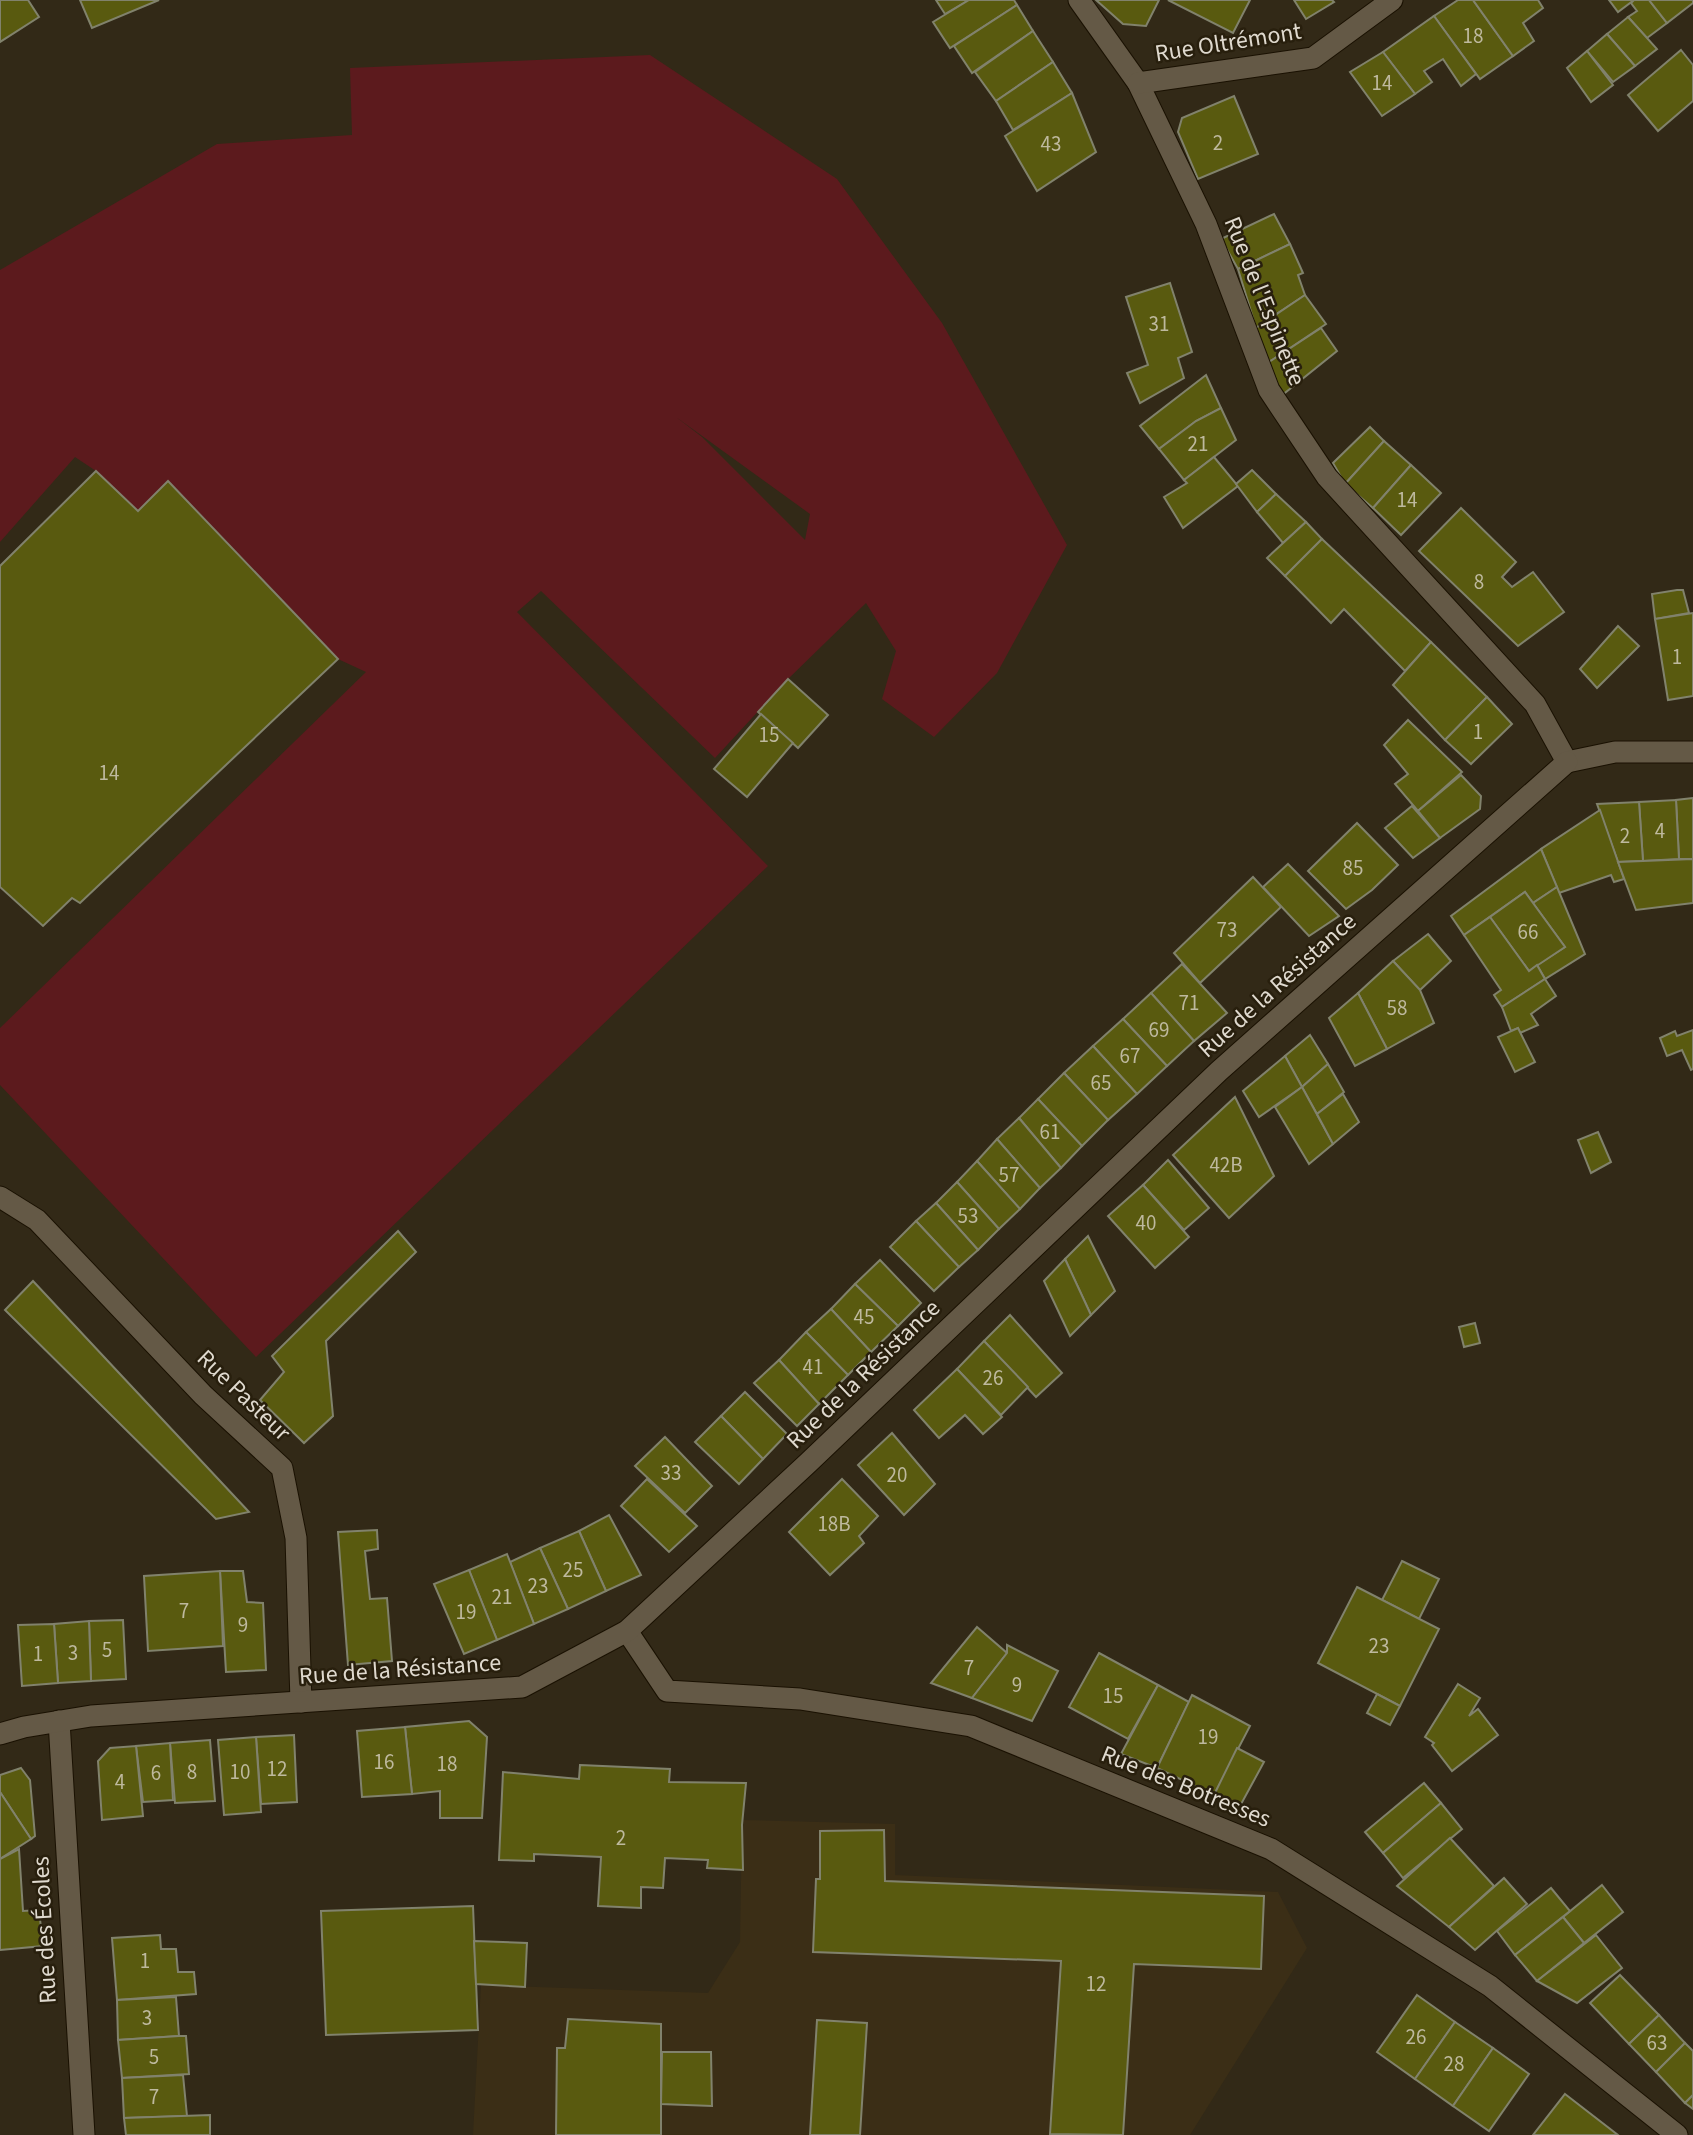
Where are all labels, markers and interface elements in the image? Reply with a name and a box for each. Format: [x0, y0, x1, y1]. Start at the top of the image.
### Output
street label: Rue Oltrémont [1152, 14, 1304, 71]
house number: 18 [1463, 21, 1483, 51]
house number: 14 [1372, 68, 1392, 98]
house number: 2 [1213, 128, 1223, 158]
house number: 43 [1041, 129, 1061, 159]
street label: Rue de l'Espinette [1215, 211, 1314, 391]
house number: 31 [1149, 309, 1169, 339]
house number: 21 [1188, 429, 1208, 459]
house number: 14 [1397, 485, 1417, 515]
house number: 8 [1474, 567, 1484, 597]
house number: 1 [1672, 642, 1682, 672]
house number: 1 [1473, 717, 1483, 747]
house number: 15 [759, 720, 779, 750]
house number: 14 [99, 758, 119, 788]
house number: 4 [1655, 816, 1665, 846]
house number: 2 [1620, 821, 1630, 851]
house number: 85 [1343, 853, 1363, 883]
street label: Rue de la Résistance [1190, 905, 1364, 1066]
house number: 73 [1217, 915, 1237, 945]
house number: 66 [1518, 917, 1538, 947]
house number: 71 [1179, 988, 1199, 1018]
house number: 58 [1387, 993, 1407, 1023]
house number: 69 [1149, 1015, 1169, 1045]
house number: 67 [1120, 1041, 1140, 1071]
house number: 65 [1091, 1068, 1111, 1098]
house number: 61 [1040, 1117, 1060, 1147]
house number: 42B [1209, 1150, 1243, 1180]
house number: 57 [999, 1160, 1019, 1190]
house number: 53 [958, 1201, 978, 1231]
house number: 40 [1136, 1208, 1156, 1238]
street label: Rue de la Résistance [778, 1291, 948, 1457]
house number: 45 [854, 1302, 874, 1332]
street label: Rue Pasteur [189, 1342, 299, 1450]
house number: 41 [803, 1352, 823, 1382]
house number: 26 [983, 1363, 1003, 1393]
house number: 33 [661, 1458, 681, 1488]
house number: 20 [887, 1460, 907, 1490]
house number: 18B [817, 1509, 851, 1539]
house number: 25 [563, 1555, 583, 1585]
house number: 23 [528, 1571, 548, 1601]
house number: 21 [492, 1582, 512, 1612]
house number: 7 [179, 1596, 189, 1626]
house number: 19 [456, 1597, 476, 1627]
house number: 9 [238, 1610, 248, 1640]
house number: 23 [1369, 1631, 1389, 1661]
house number: 5 [102, 1635, 112, 1665]
house number: 3 [68, 1638, 78, 1668]
house number: 1 [33, 1639, 43, 1669]
street label: Rue de la Résistance [298, 1645, 502, 1694]
house number: 7 [964, 1653, 974, 1683]
house number: 9 [1012, 1670, 1022, 1700]
house number: 15 [1103, 1681, 1123, 1711]
house number: 19 [1198, 1722, 1218, 1752]
street label: Rue des Botresses [1096, 1736, 1276, 1836]
house number: 16 [374, 1747, 394, 1777]
house number: 18 [437, 1749, 457, 1779]
house number: 12 [267, 1754, 287, 1784]
house number: 8 [187, 1757, 197, 1787]
house number: 10 [230, 1757, 250, 1787]
house number: 6 [151, 1758, 161, 1788]
house number: 4 [115, 1767, 125, 1797]
house number: 2 [616, 1823, 626, 1853]
street label: Rue des Écoles [23, 1855, 66, 2005]
house number: 1 [140, 1946, 150, 1976]
house number: 12 [1086, 1969, 1106, 1999]
house number: 3 [142, 2003, 152, 2033]
house number: 26 [1406, 2022, 1426, 2052]
house number: 63 [1647, 2028, 1667, 2058]
house number: 5 [149, 2042, 159, 2072]
house number: 28 [1444, 2049, 1464, 2079]
house number: 7 [149, 2082, 159, 2112]

